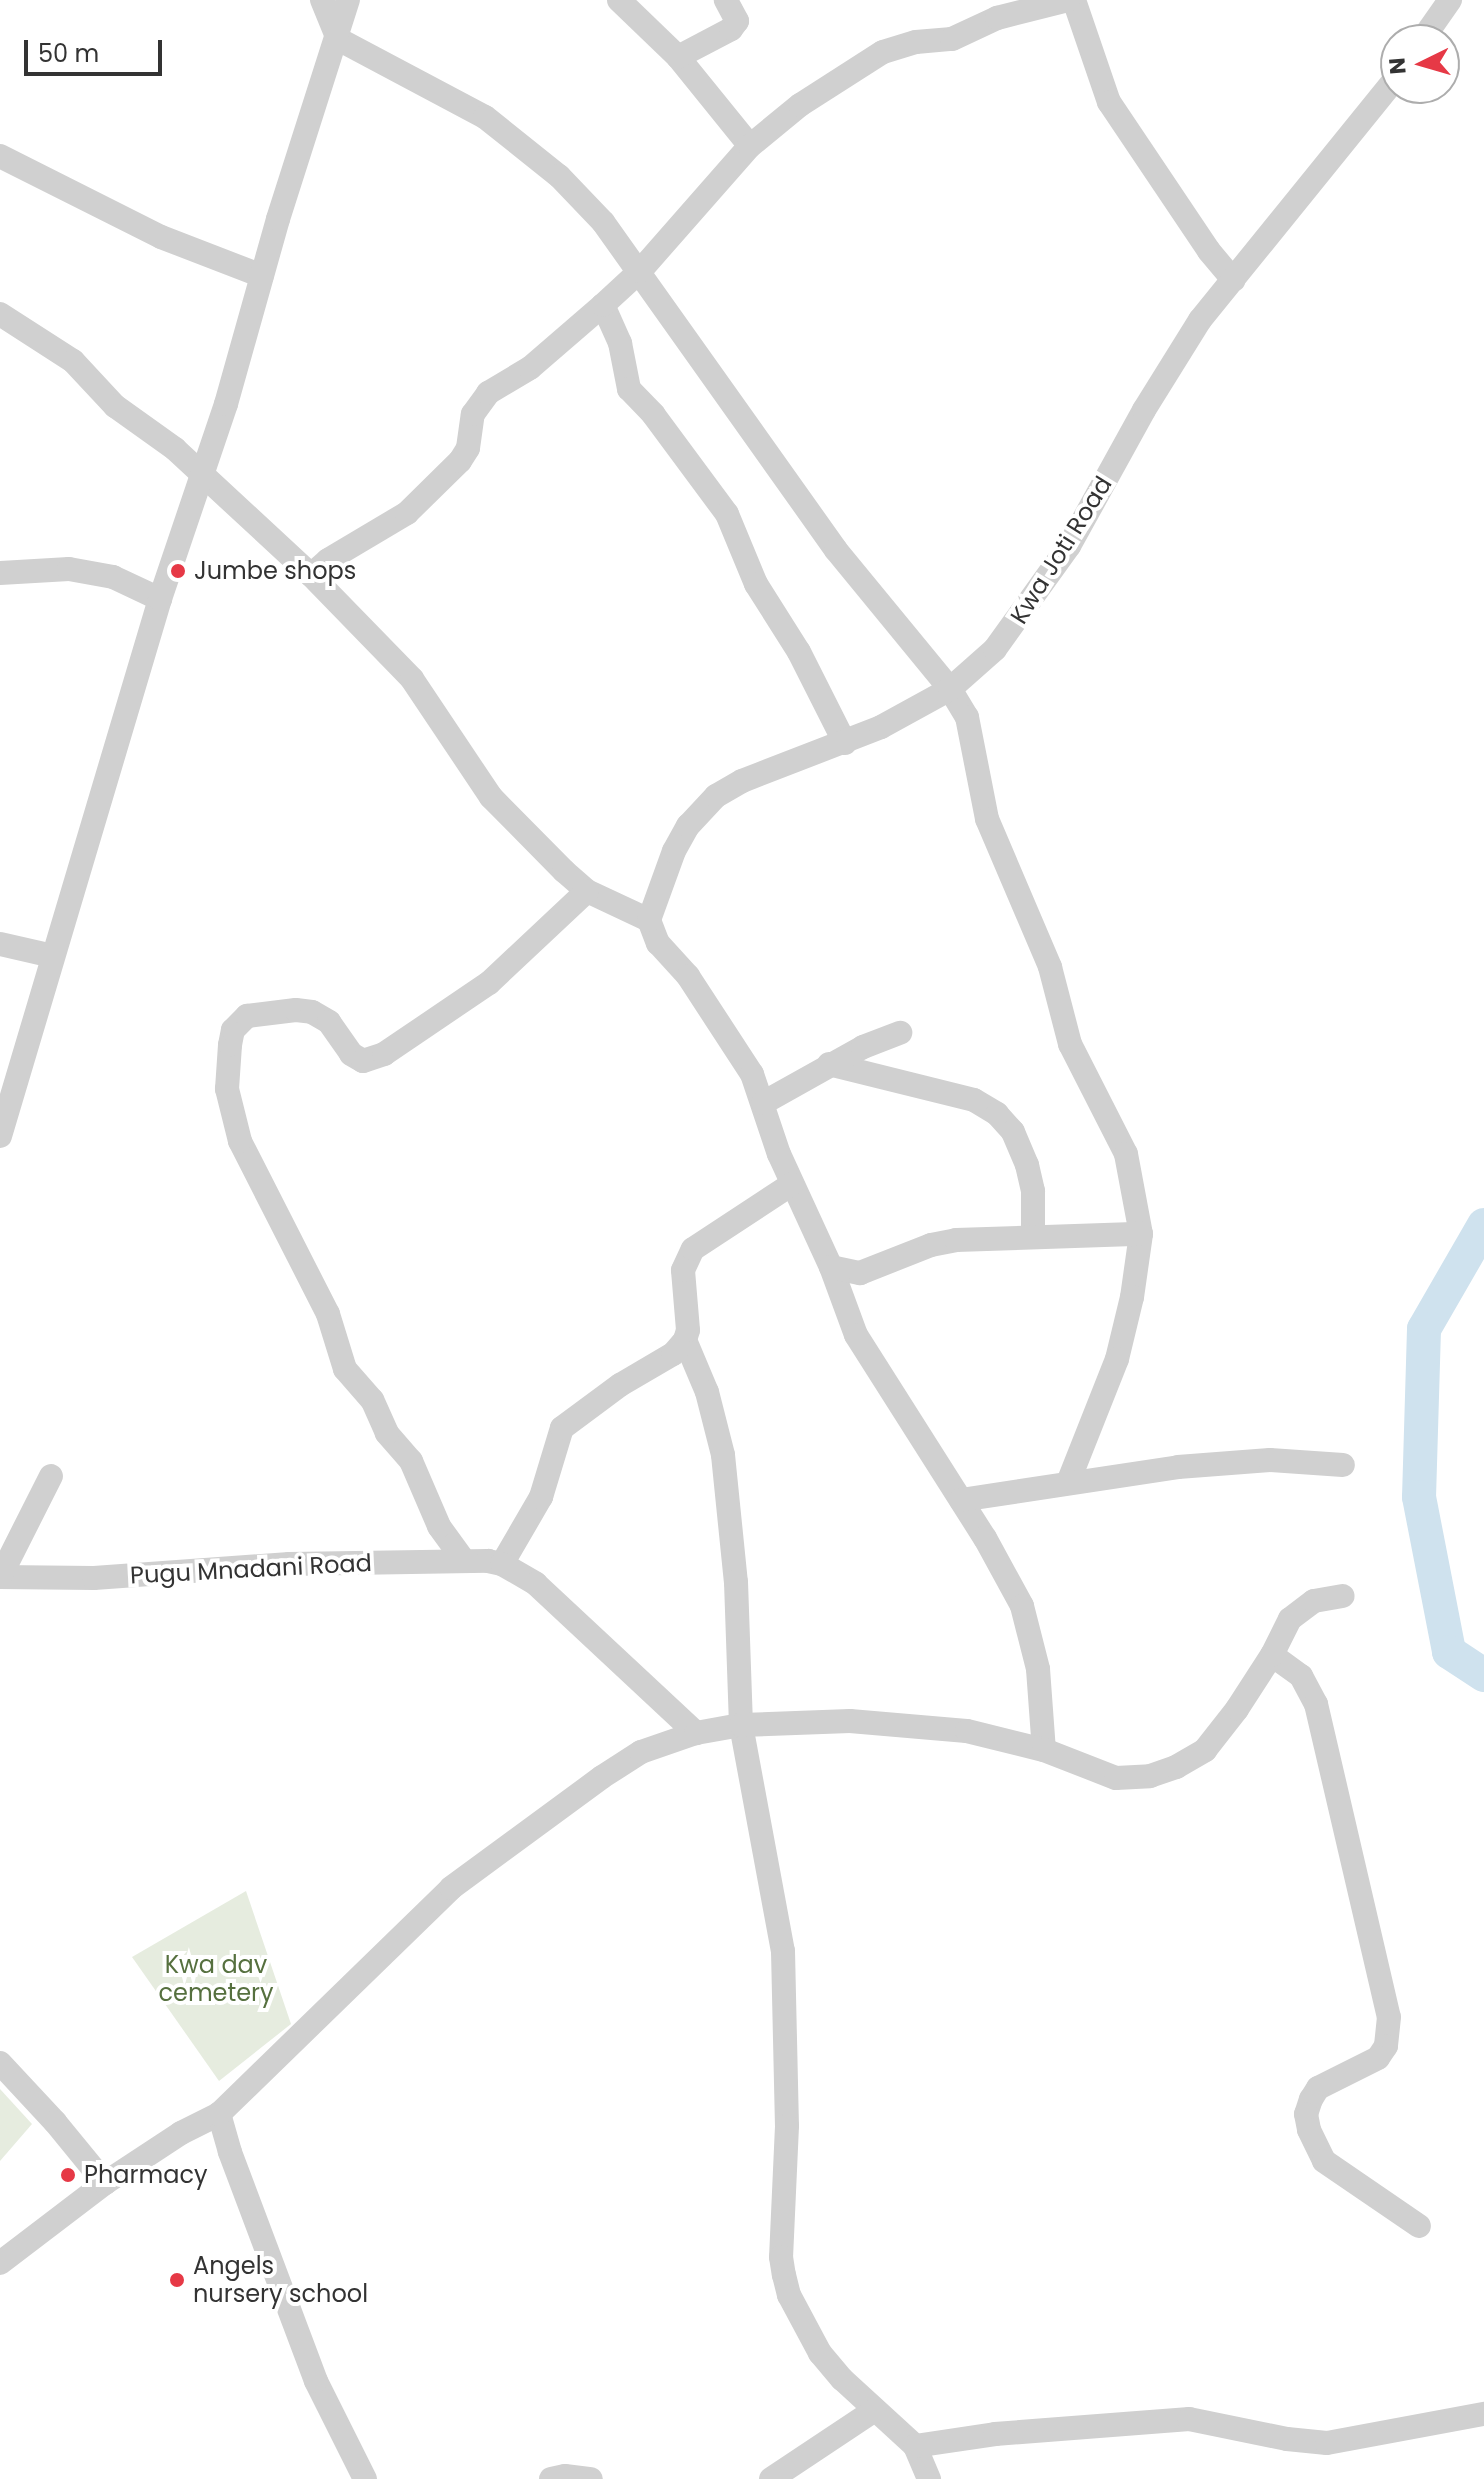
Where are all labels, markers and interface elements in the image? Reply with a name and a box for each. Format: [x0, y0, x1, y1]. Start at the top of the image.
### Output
scale bar [28, 24, 166, 74]
north arrow [1380, 24, 1460, 104]
text: 50 m [38, 37, 99, 70]
text: N [1381, 56, 1414, 76]
street label: Kwa Joti Road [1004, 471, 1118, 629]
place label: Jumbe shops [194, 557, 356, 585]
marker: Jumbe shops [169, 562, 187, 580]
street label: Pugu Mnadani Road [129, 1548, 373, 1590]
park label: Kwa dav cemetery [158, 1951, 274, 2007]
place label: Pharmacy [84, 2161, 207, 2189]
marker: Pharmacy [59, 2166, 77, 2184]
place label: Angels nursery school [193, 2252, 368, 2308]
marker: Angels nursery school [168, 2271, 186, 2289]

